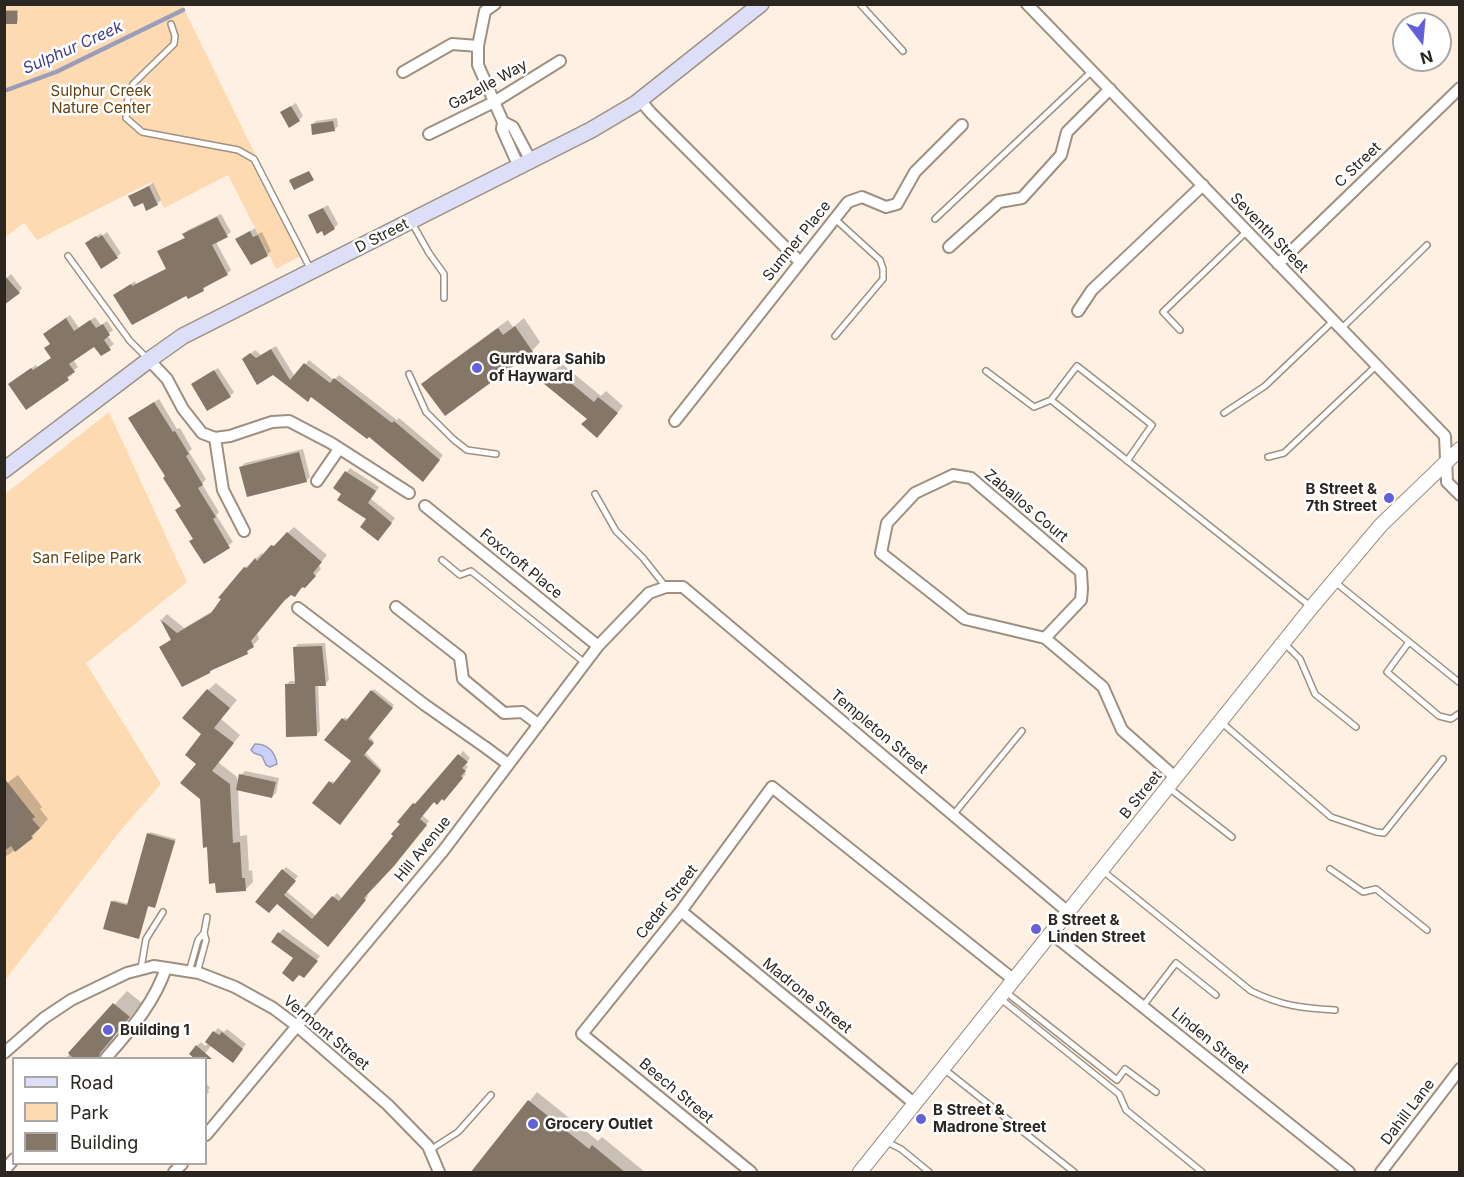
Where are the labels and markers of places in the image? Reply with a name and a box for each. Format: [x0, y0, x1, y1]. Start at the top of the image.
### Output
place label: Gurdwara Sahib of Hayward [489, 350, 606, 385]
marker: Gurdwara Sahib of Hayward [470, 361, 484, 375]
place label: B Street & 7th Street [1305, 480, 1377, 515]
marker: B Street & 7th Street [1382, 491, 1396, 505]
place label: B Street & Linden Street [1048, 911, 1146, 946]
marker: B Street & Linden Street [1029, 922, 1043, 936]
place label: Building 1 [120, 1021, 190, 1039]
marker: Building 1 [101, 1023, 115, 1037]
place label: B Street & Madrone Street [933, 1101, 1046, 1136]
marker: B Street & Madrone Street [914, 1112, 928, 1126]
place label: Grocery Outlet [545, 1115, 653, 1133]
marker: Grocery Outlet [526, 1117, 540, 1131]

